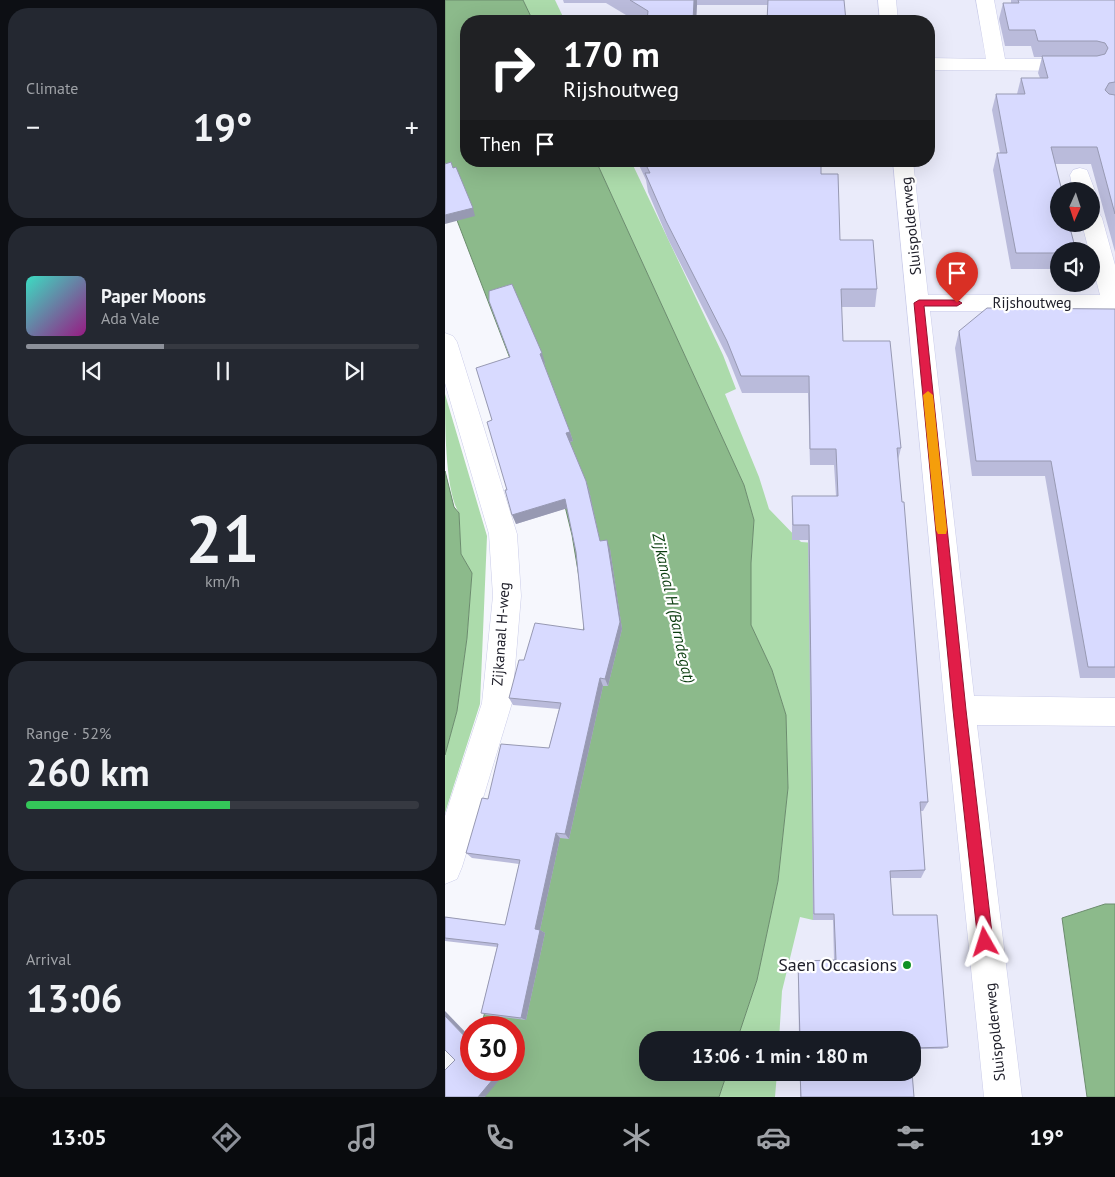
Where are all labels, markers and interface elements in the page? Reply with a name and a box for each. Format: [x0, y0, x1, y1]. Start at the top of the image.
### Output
text: 170 m [563, 31, 660, 77]
icon: right [480, 35, 545, 100]
text: Rijshoutweg [563, 75, 679, 103]
text: Climate [26, 78, 78, 98]
text: 19° [193, 102, 252, 151]
text: − [26, 108, 40, 145]
text: + [405, 108, 419, 145]
icon: arrive [531, 130, 559, 158]
text: Then [480, 132, 521, 156]
street label: Sluispolderweg [896, 176, 925, 276]
north arrow [1050, 182, 1100, 232]
map controls [1050, 182, 1100, 292]
button: sound [1050, 242, 1100, 292]
pin [936, 252, 978, 303]
icon: arrive [943, 259, 971, 287]
text: Paper Moons [101, 284, 206, 308]
street label: Rijshoutweg [992, 293, 1072, 312]
text: Ada Vale [101, 308, 160, 328]
icon: previous [78, 357, 106, 385]
icon: pause [209, 357, 237, 385]
icon: next [340, 357, 368, 385]
text: 21 [186, 496, 259, 580]
water label: Zijkanaal H (Barndegat) [648, 530, 700, 685]
text: km/h [205, 571, 240, 591]
street label: Zijkanaal H-weg [487, 581, 514, 687]
text: Range · 52% [26, 723, 111, 743]
text: 260 km [26, 747, 150, 796]
position arrow [958, 915, 1010, 967]
text: Arrival [26, 949, 71, 969]
place label: Saen Occasions [778, 953, 897, 976]
marker: Saen Occasions [901, 959, 913, 971]
text: 13:06 [26, 973, 122, 1022]
street label: Sluispolderweg [980, 982, 1009, 1082]
speed limit sign: 30 [460, 1016, 525, 1081]
text: 13:06 · 1 min · 180 m [692, 1044, 868, 1068]
icon: directions [209, 1120, 244, 1155]
icon: music [345, 1120, 380, 1155]
icon: phone [482, 1120, 517, 1155]
icon: climate [619, 1120, 654, 1155]
icon: car [756, 1120, 791, 1155]
icon: filters [893, 1120, 928, 1155]
text: 13:05 [51, 1123, 107, 1151]
text: 19° [1029, 1123, 1064, 1151]

